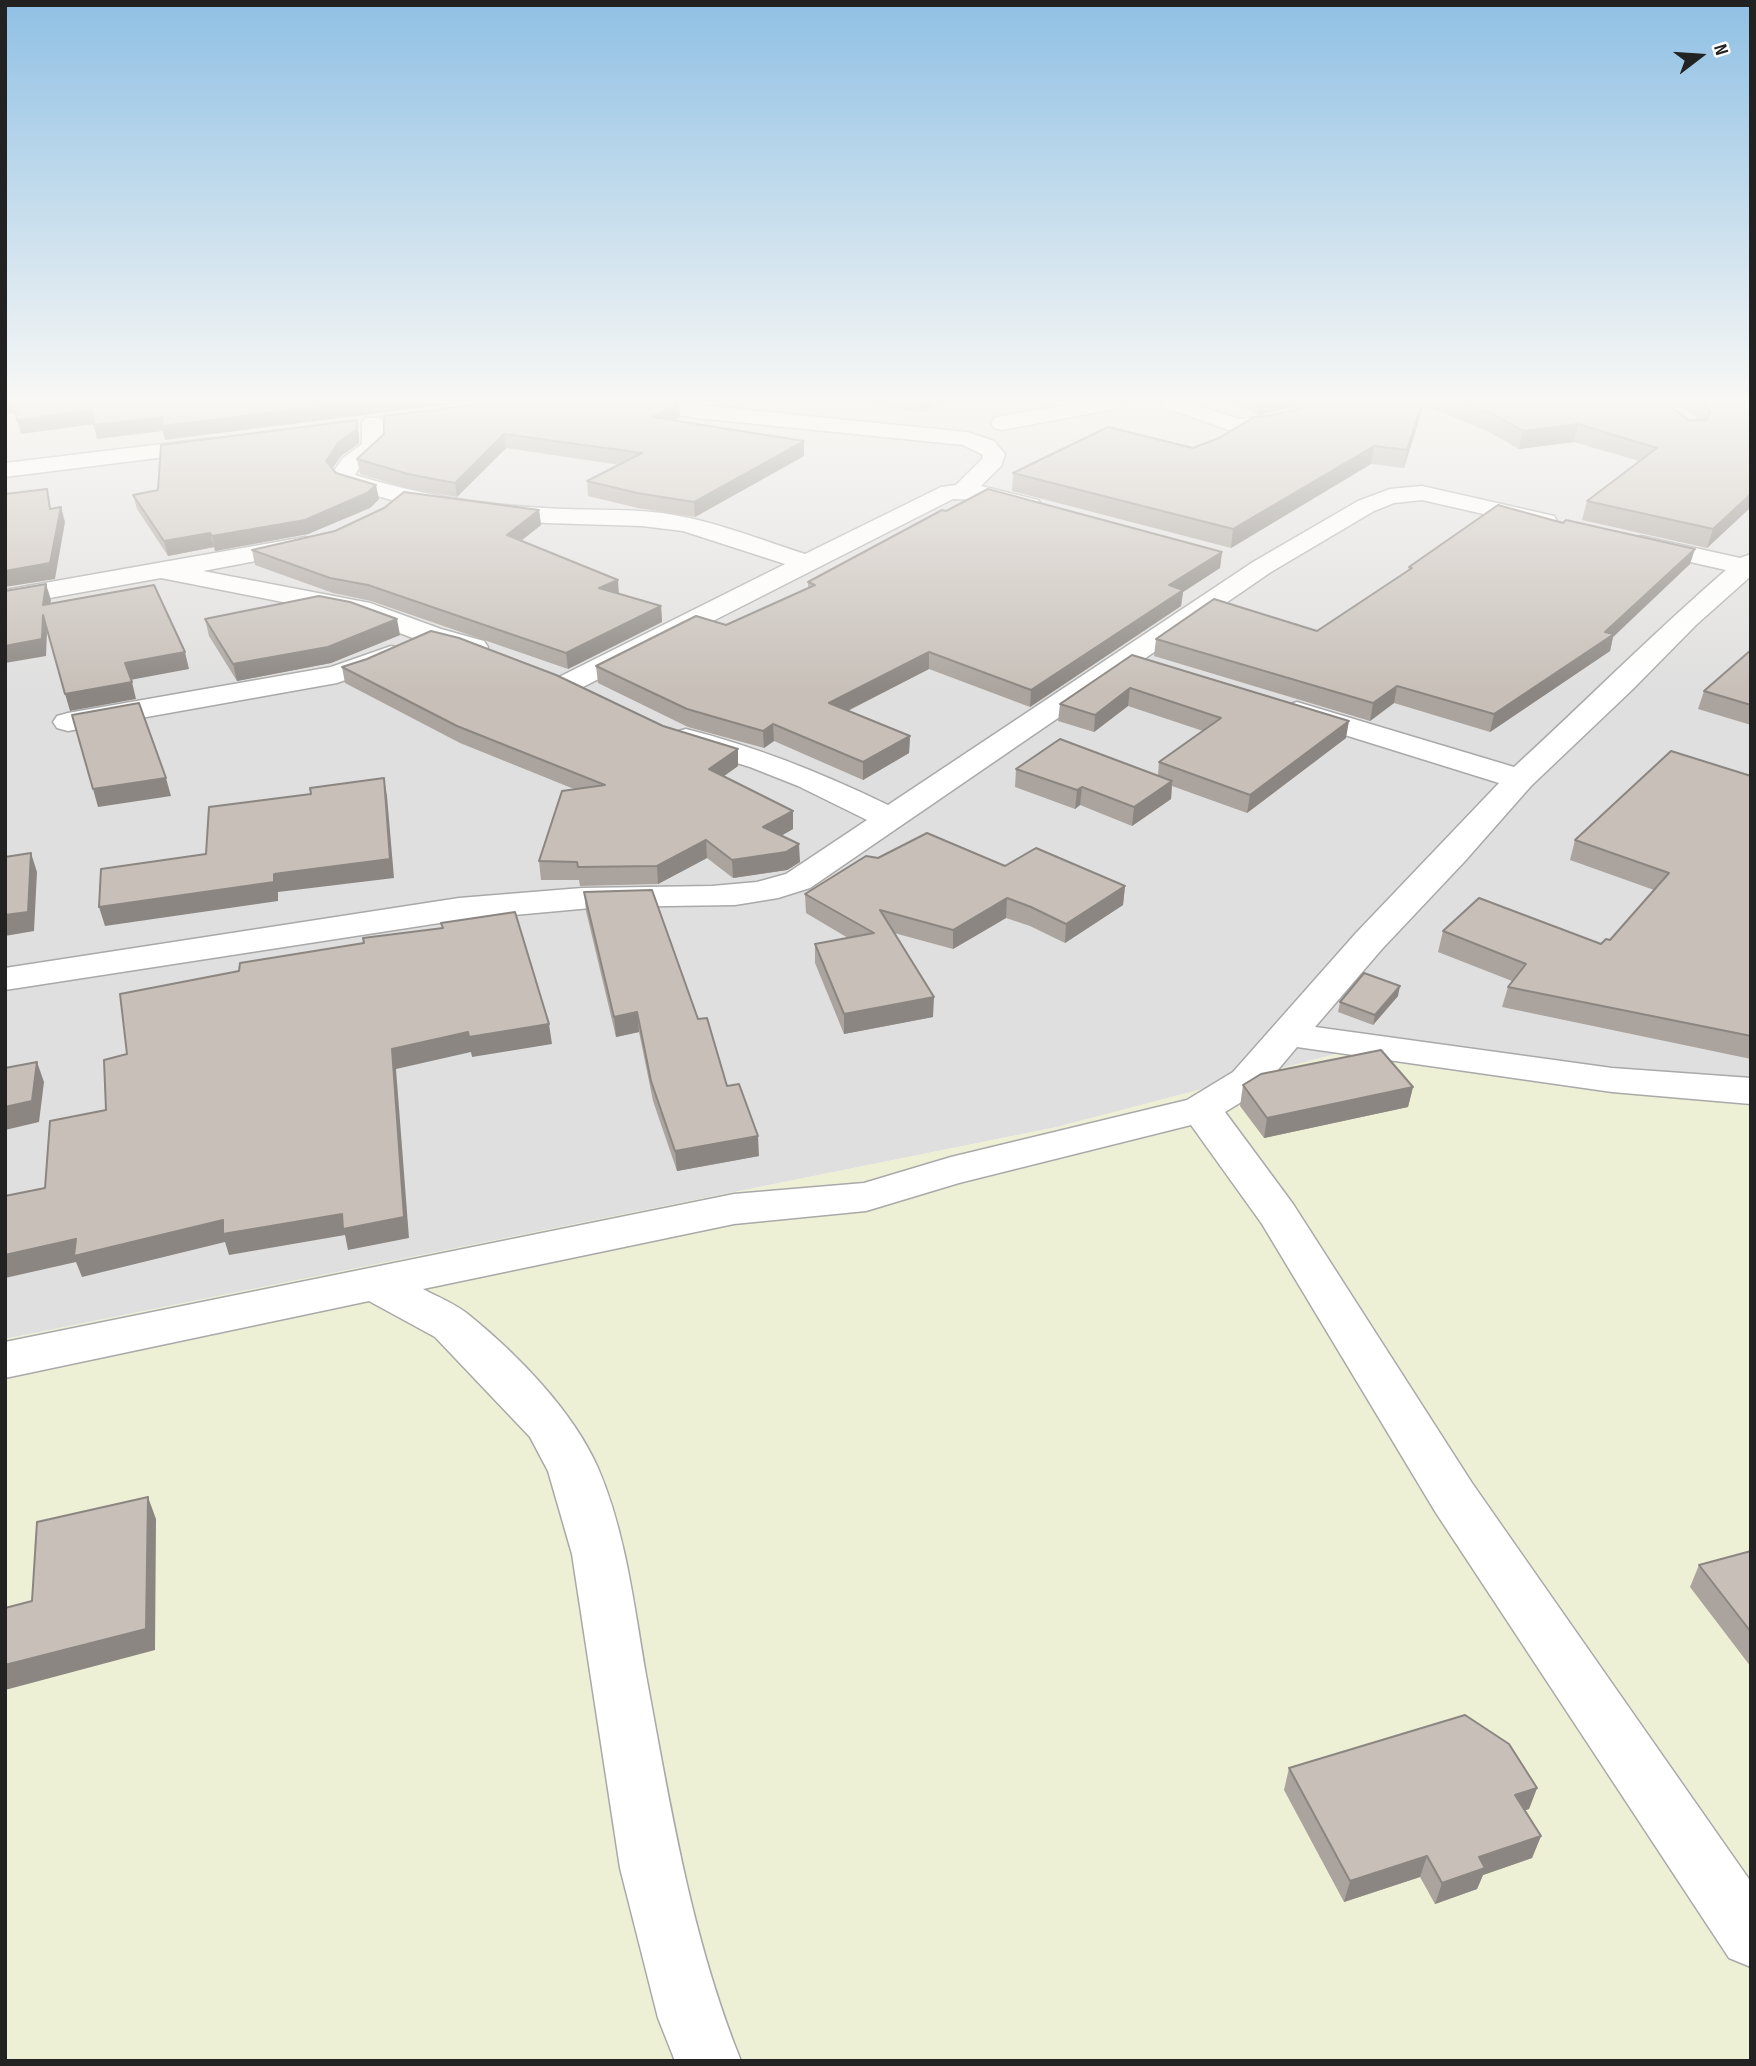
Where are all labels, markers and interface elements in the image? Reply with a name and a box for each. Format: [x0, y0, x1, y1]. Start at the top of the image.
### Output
north arrow [1665, 21, 1735, 91]
text: N [1708, 41, 1733, 58]

